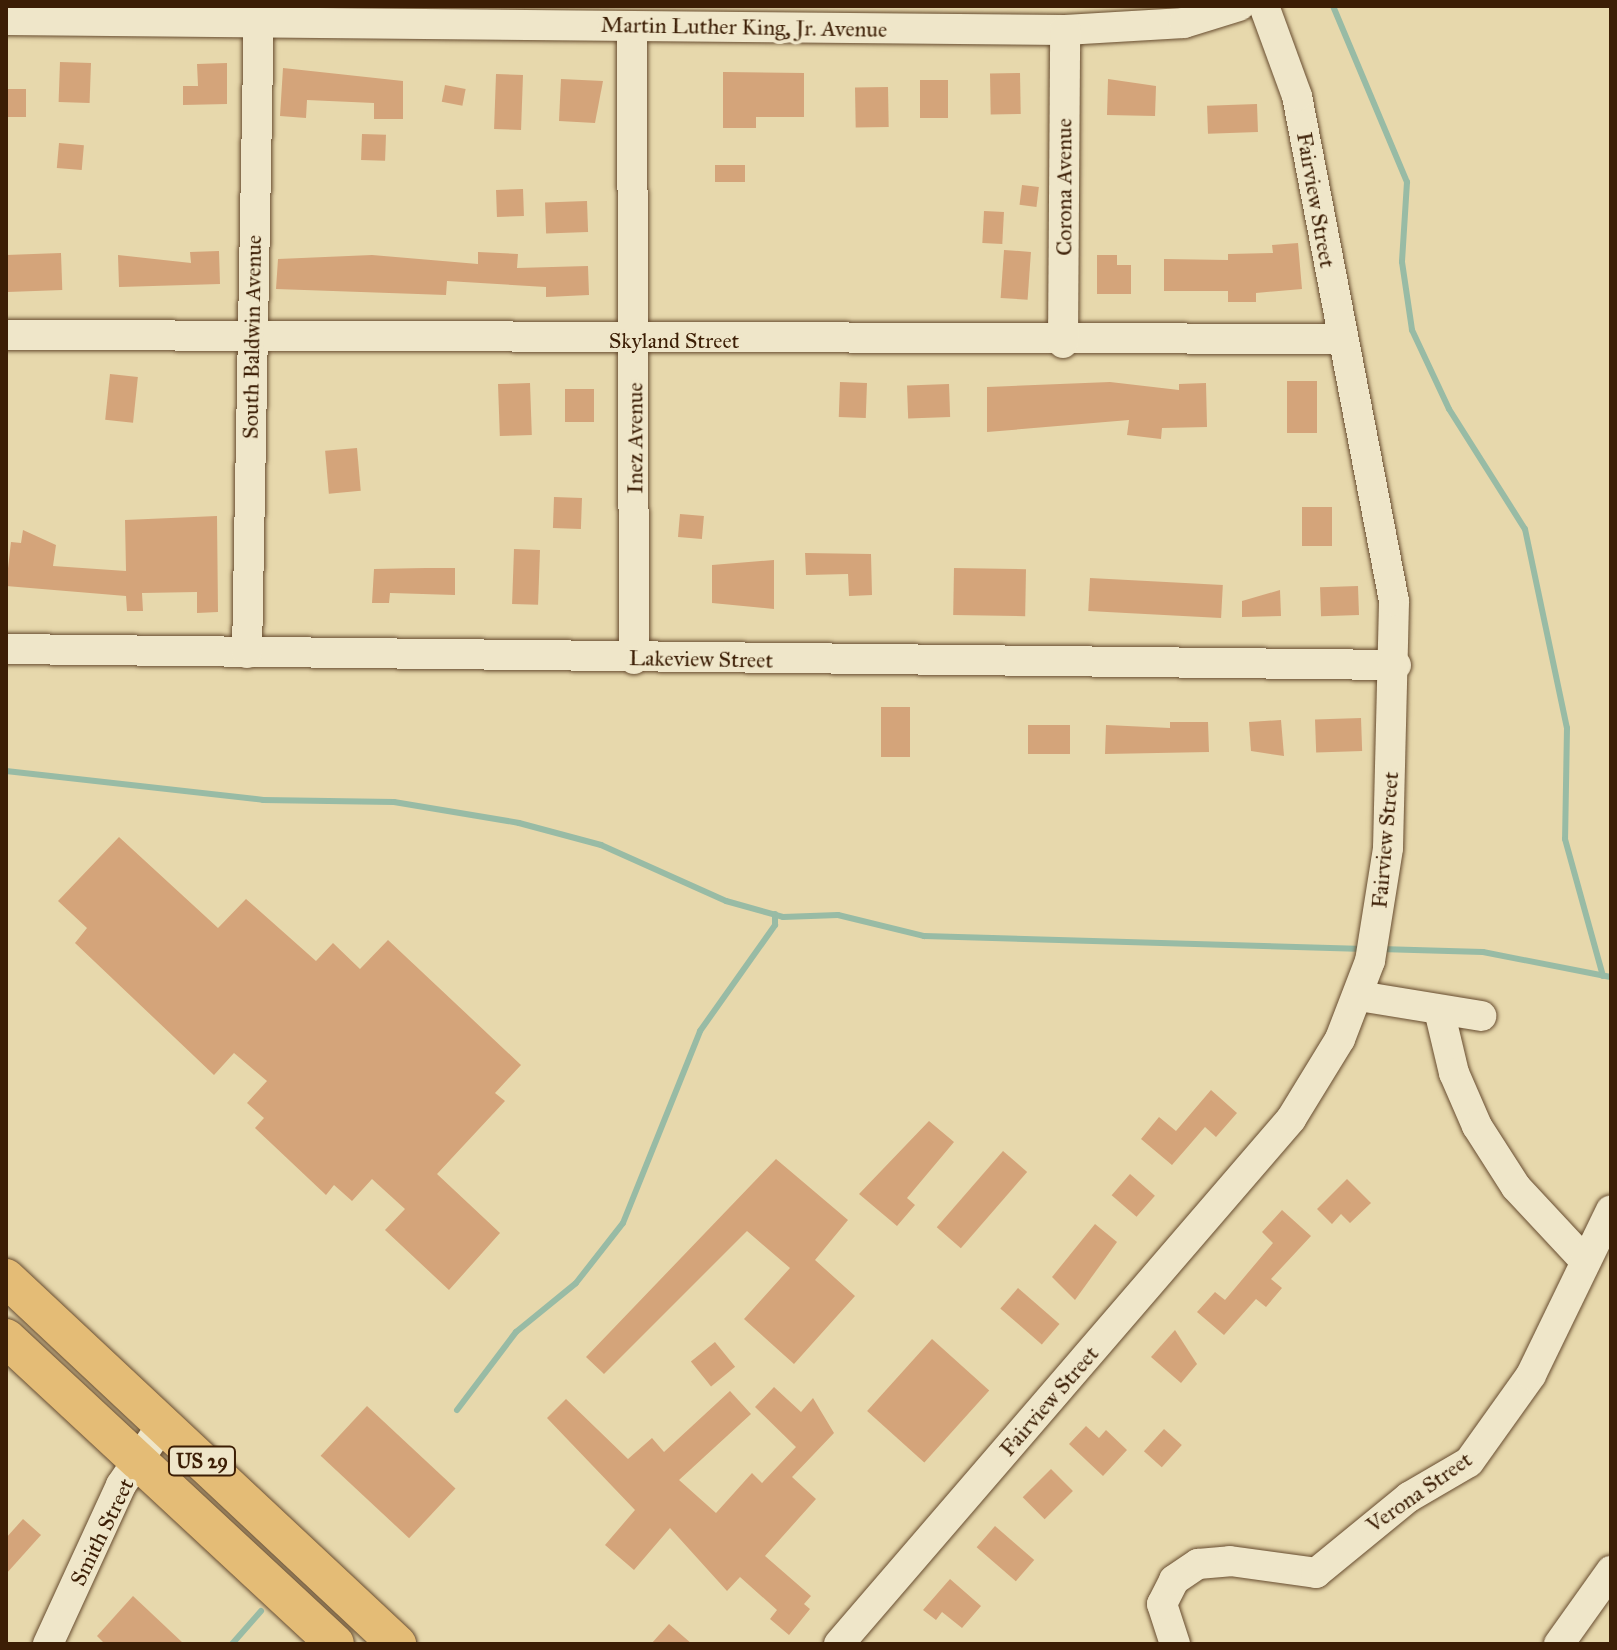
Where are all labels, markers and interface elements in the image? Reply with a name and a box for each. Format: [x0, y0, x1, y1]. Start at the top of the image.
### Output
street label: Martin Luther King, Jr. Avenue [601, 11, 887, 43]
street label: Corona Avenue [1051, 118, 1077, 256]
street label: Fairview Street [1291, 130, 1341, 270]
street label: South Baldwin Avenue [237, 235, 267, 439]
street label: Skyland Street [609, 328, 739, 354]
street label: Inez Avenue [622, 382, 648, 494]
street label: Lakeview Street [629, 645, 773, 673]
street label: Fairview Street [1366, 770, 1404, 910]
street label: Fairview Street [994, 1341, 1104, 1461]
road number: US 29 [166, 1445, 238, 1477]
street label: Verona Street [1361, 1446, 1477, 1538]
street label: Smith Street [65, 1474, 139, 1590]

